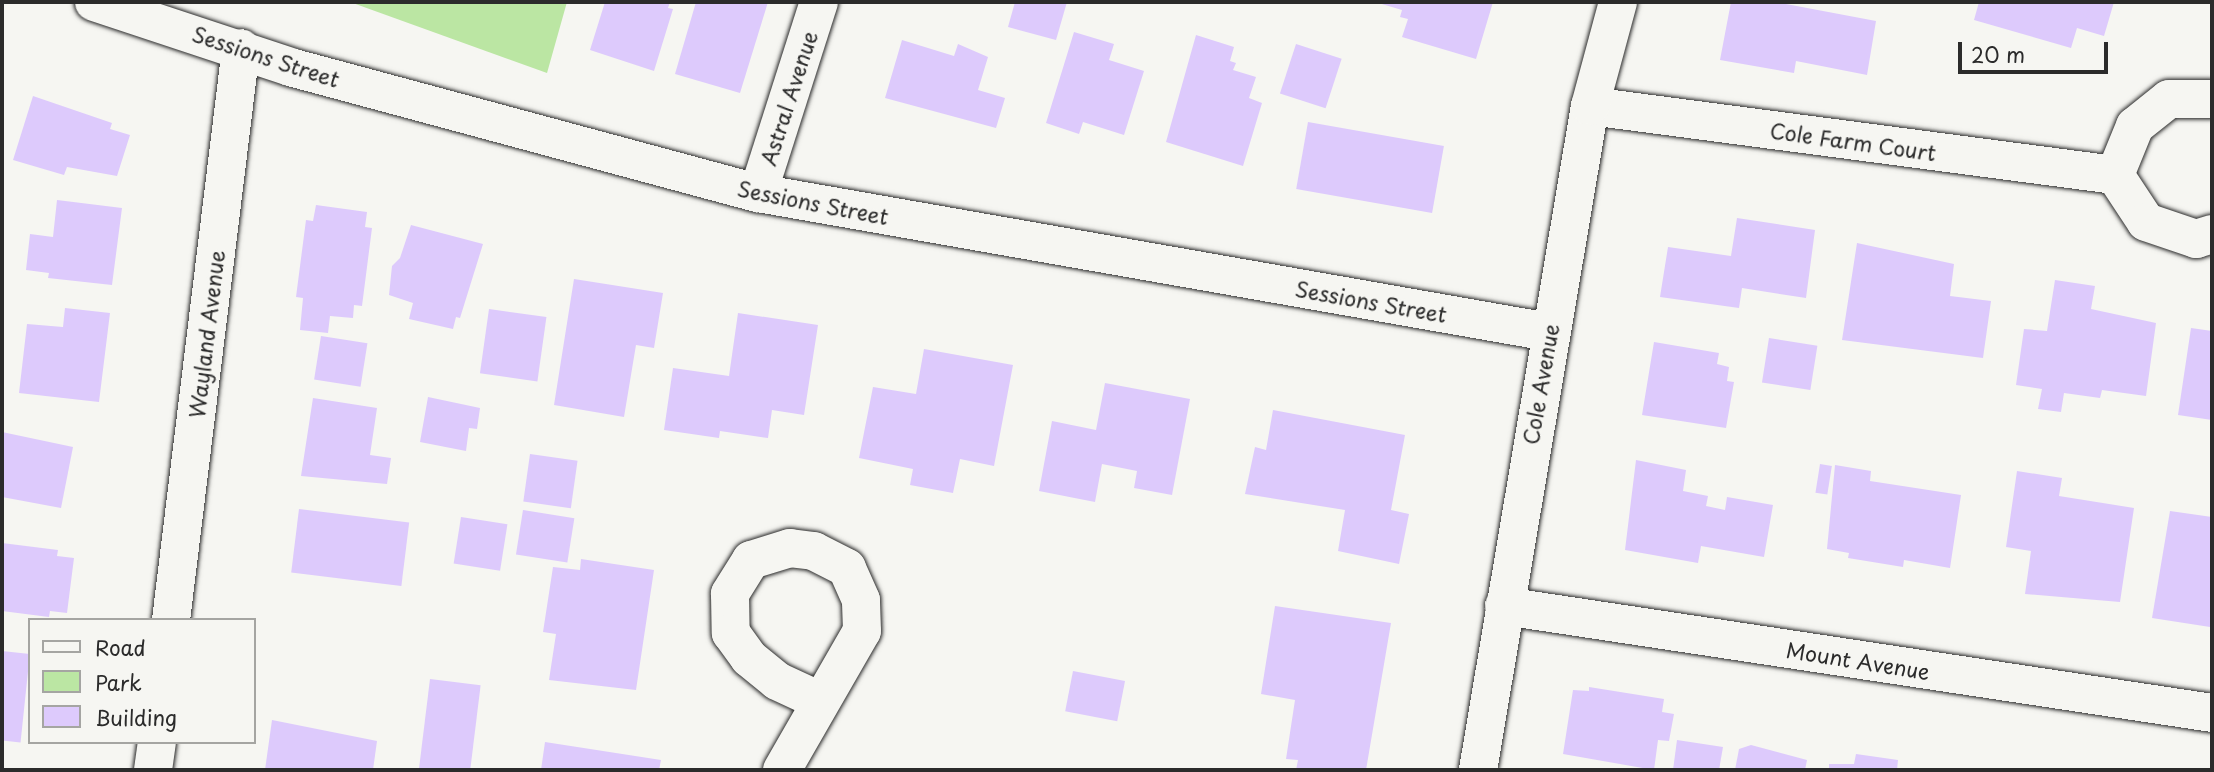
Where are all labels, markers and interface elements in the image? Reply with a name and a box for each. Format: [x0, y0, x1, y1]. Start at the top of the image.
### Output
street label: Sessions Street [189, 20, 343, 92]
street label: Astral Avenue [754, 27, 822, 169]
scale bar [1962, 28, 2112, 72]
text: 20 m [1971, 38, 2025, 70]
street label: Cole Farm Court [1768, 117, 1938, 165]
street label: Sessions Street [735, 175, 891, 229]
street label: Wayland Avenue [183, 248, 229, 420]
street label: Sessions Street [1293, 275, 1449, 327]
street label: Cole Avenue [1517, 321, 1563, 447]
legend [28, 618, 256, 744]
text: Road [95, 631, 146, 663]
street label: Mount Avenue [1785, 636, 1931, 684]
text: Park [95, 666, 142, 698]
text: Building [95, 701, 177, 733]

